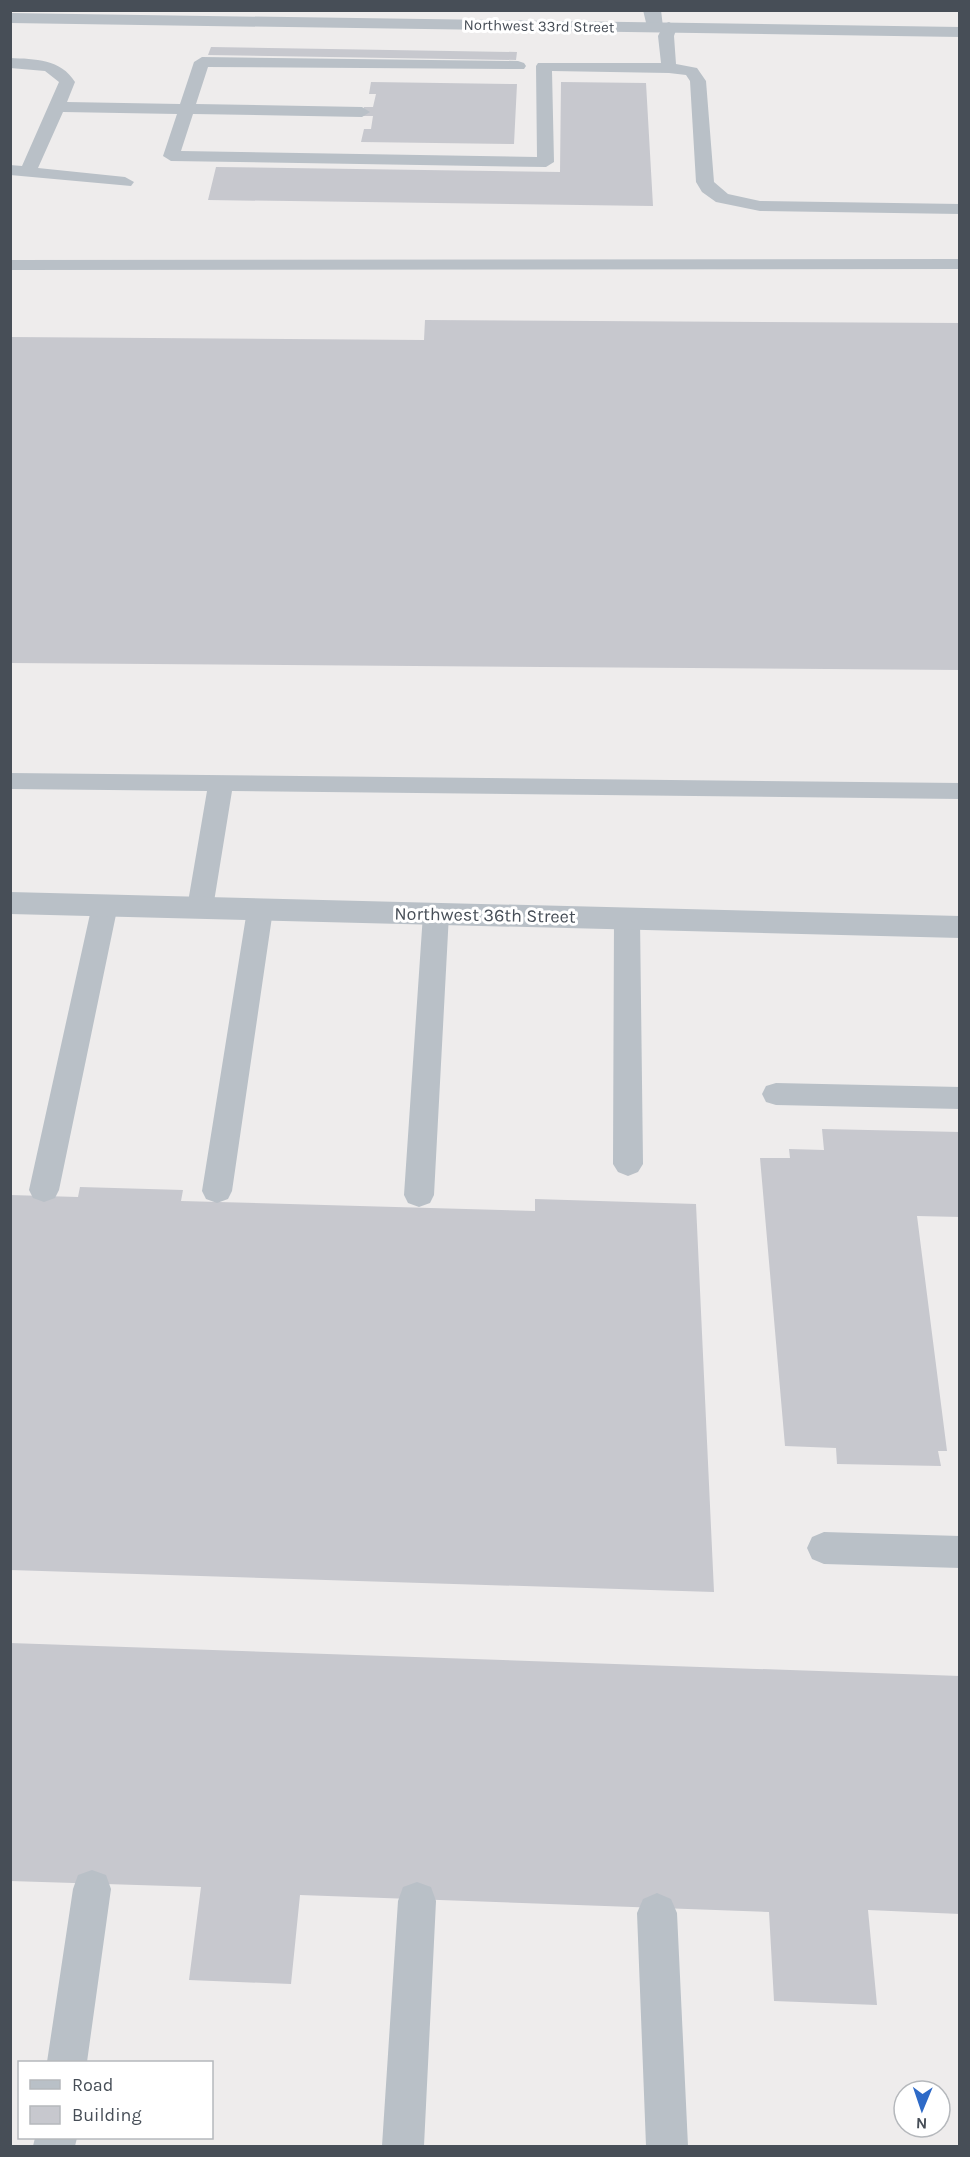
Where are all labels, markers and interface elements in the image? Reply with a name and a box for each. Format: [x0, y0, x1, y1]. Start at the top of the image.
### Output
street label: Northwest 33rd Street [463, 16, 615, 36]
street label: Northwest 36th Street [394, 902, 576, 928]
legend [18, 2061, 213, 2139]
text: Road [72, 2074, 113, 2096]
north arrow [892, 2079, 952, 2139]
text: Building [72, 2104, 142, 2126]
text: N [915, 2114, 928, 2133]

